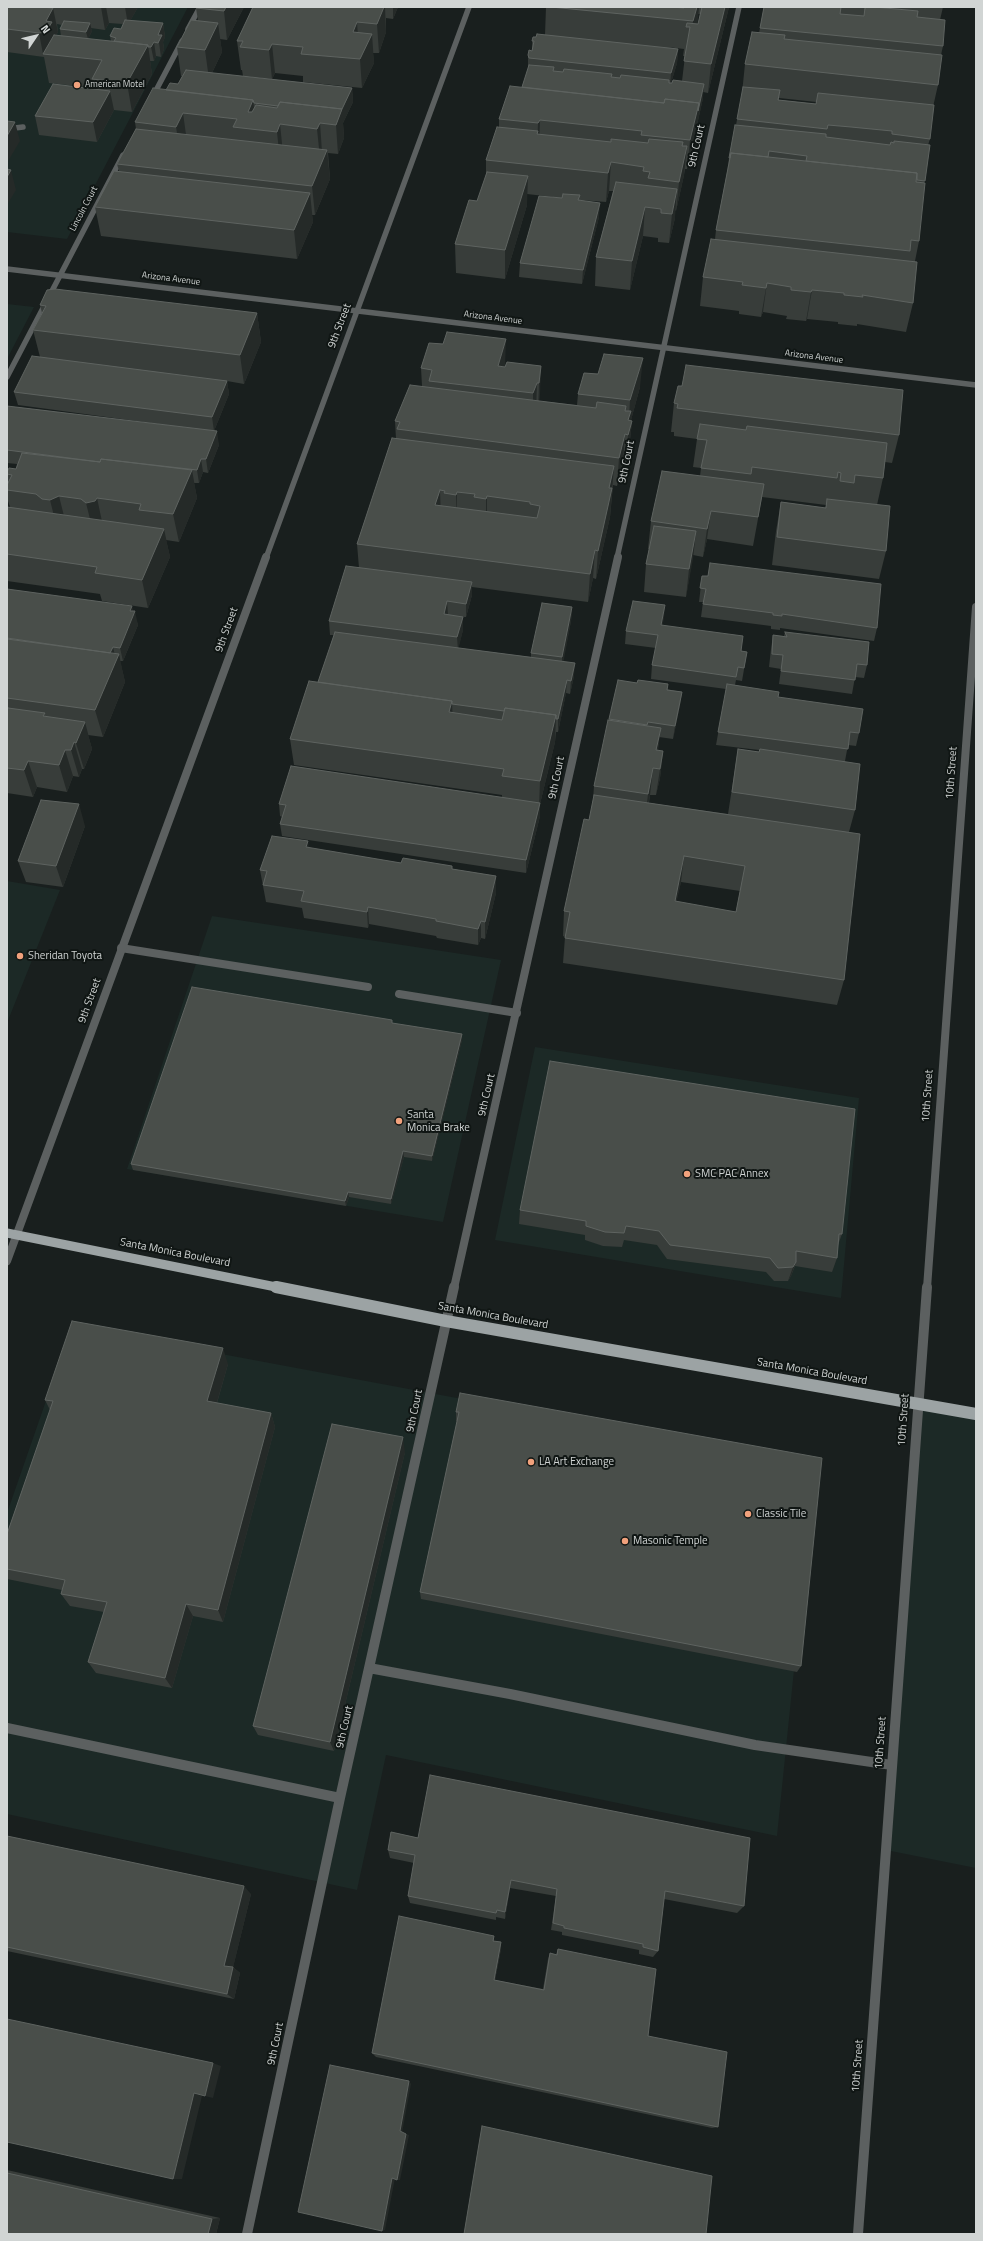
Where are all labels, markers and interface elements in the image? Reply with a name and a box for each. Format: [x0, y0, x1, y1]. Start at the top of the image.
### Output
north arrow [16, 16, 56, 56]
text: N [37, 21, 55, 37]
marker: American Motel [72, 80, 82, 90]
place label: American Motel [85, 80, 145, 90]
street label: 9th Court [686, 123, 708, 169]
street label: Lincoln Court [68, 185, 100, 233]
street label: Arizona Avenue [141, 270, 201, 288]
street label: 9th Street [325, 302, 355, 350]
street label: Arizona Avenue [463, 309, 523, 327]
street label: Arizona Avenue [784, 348, 844, 366]
street label: 9th Court [616, 439, 638, 485]
street label: 9th Street [213, 606, 241, 654]
street label: 10th Street [944, 746, 960, 800]
street label: 9th Court [546, 755, 568, 801]
place label: Sheridan Toyota [28, 949, 102, 963]
marker: Sheridan Toyota [15, 951, 25, 961]
street label: 9th Street [76, 977, 104, 1025]
street label: 10th Street [920, 1069, 936, 1123]
street label: 9th Court [476, 1072, 498, 1118]
place label: Santa Monica Brake [407, 1108, 470, 1134]
marker: Santa Monica Brake [394, 1116, 404, 1126]
place label: SMC PAC Annex [695, 1167, 768, 1181]
marker: SMC PAC Annex [682, 1169, 692, 1179]
street label: Santa Monica Boulevard [119, 1236, 231, 1270]
street label: Santa Monica Boulevard [437, 1300, 549, 1332]
street label: Santa Monica Boulevard [756, 1356, 868, 1388]
street label: 9th Court [404, 1388, 426, 1434]
street label: 10th Street [896, 1393, 912, 1447]
place label: LA Art Exchange [539, 1455, 614, 1469]
marker: LA Art Exchange [526, 1457, 536, 1467]
place label: Classic Tile [756, 1507, 806, 1521]
marker: Classic Tile [743, 1509, 753, 1519]
place label: Masonic Temple [633, 1534, 708, 1548]
marker: Masonic Temple [620, 1536, 630, 1546]
street label: 9th Court [334, 1704, 356, 1750]
street label: 10th Street [873, 1716, 889, 1770]
street label: 9th Court [265, 2021, 287, 2067]
street label: 10th Street [850, 2039, 866, 2093]

